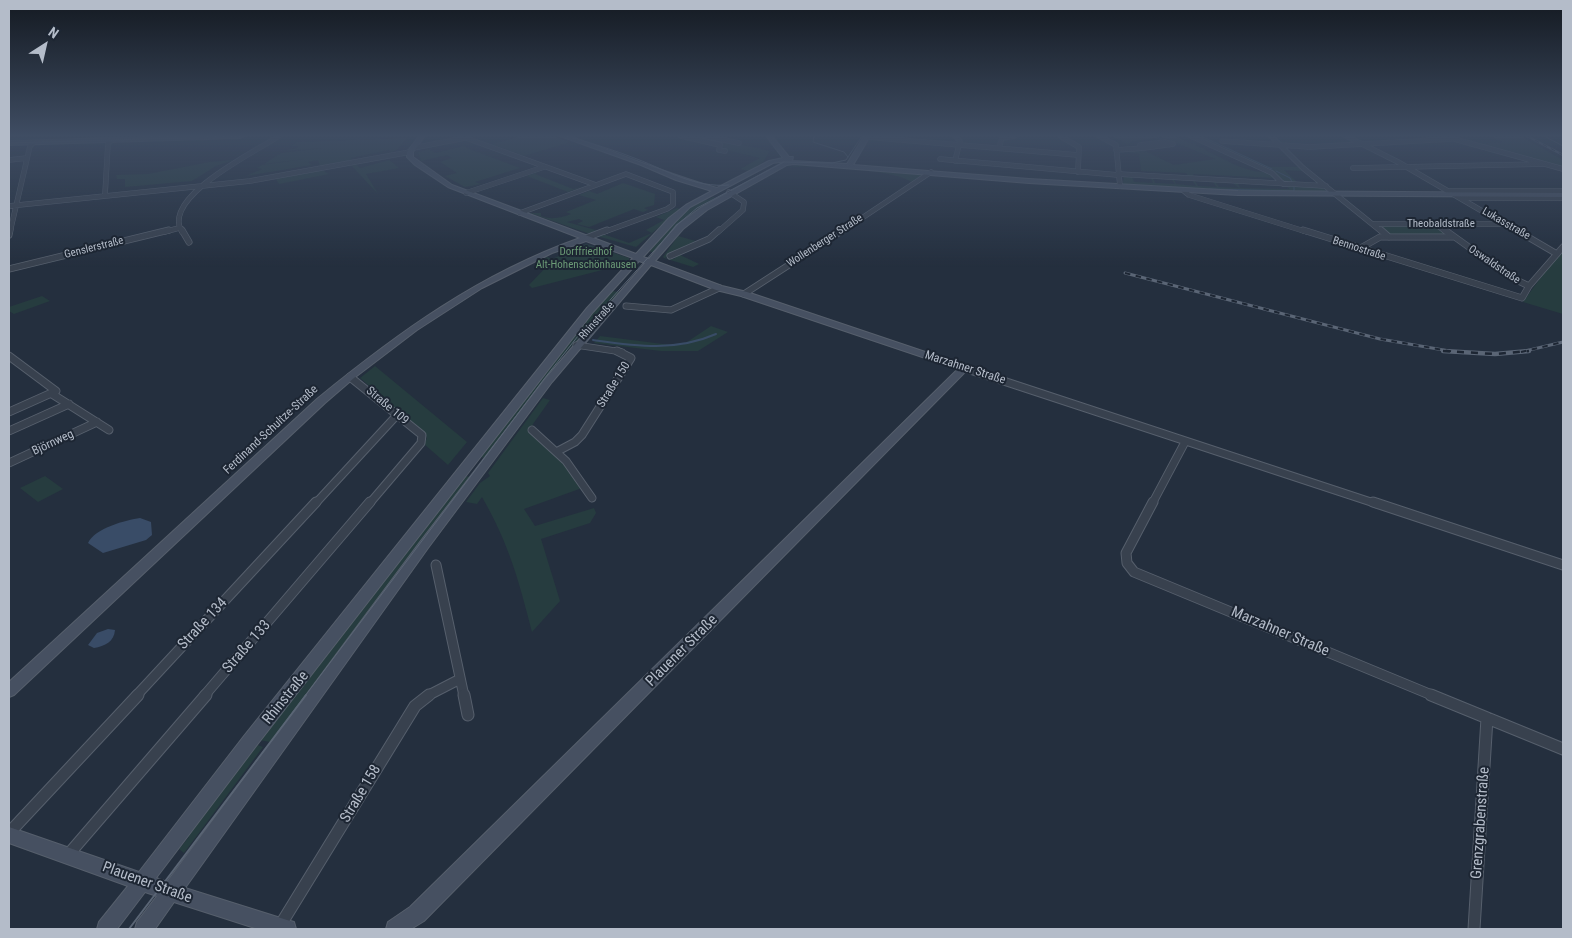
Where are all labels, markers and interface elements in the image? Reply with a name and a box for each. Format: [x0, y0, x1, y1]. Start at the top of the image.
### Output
north arrow [20, 20, 70, 70]
text: N [45, 24, 62, 42]
street label: Lukasstraße [1480, 205, 1532, 243]
street label: Wollenberger Straße [785, 212, 865, 270]
street label: Theobaldstraße [1407, 217, 1475, 231]
street label: Genslerstraße [63, 234, 125, 262]
street label: Bennostraße [1331, 234, 1387, 264]
street label: Oswaldstraße [1466, 243, 1522, 287]
park label: Dorffriedhof Alt-Hohenschönhausen [536, 245, 636, 271]
street label: Rhinstraße [577, 299, 617, 343]
street label: Marzahner Straße [923, 348, 1007, 388]
street label: Straße 150 [594, 359, 634, 411]
street label: Ferdinand-Schultze-Straße [221, 382, 321, 478]
street label: Straße 109 [363, 384, 411, 428]
street label: Björnweg [30, 427, 76, 459]
street label: Straße 134 [175, 594, 231, 654]
street label: Marzahner Straße [1228, 603, 1332, 661]
street label: Plauener Straße [642, 611, 722, 691]
street label: Straße 133 [219, 617, 275, 677]
street label: Rhinstraße [259, 668, 313, 728]
street label: Straße 158 [337, 762, 385, 826]
street label: Grenzgrabenstraße [1468, 766, 1494, 880]
street label: Plauener Straße [100, 858, 194, 908]

